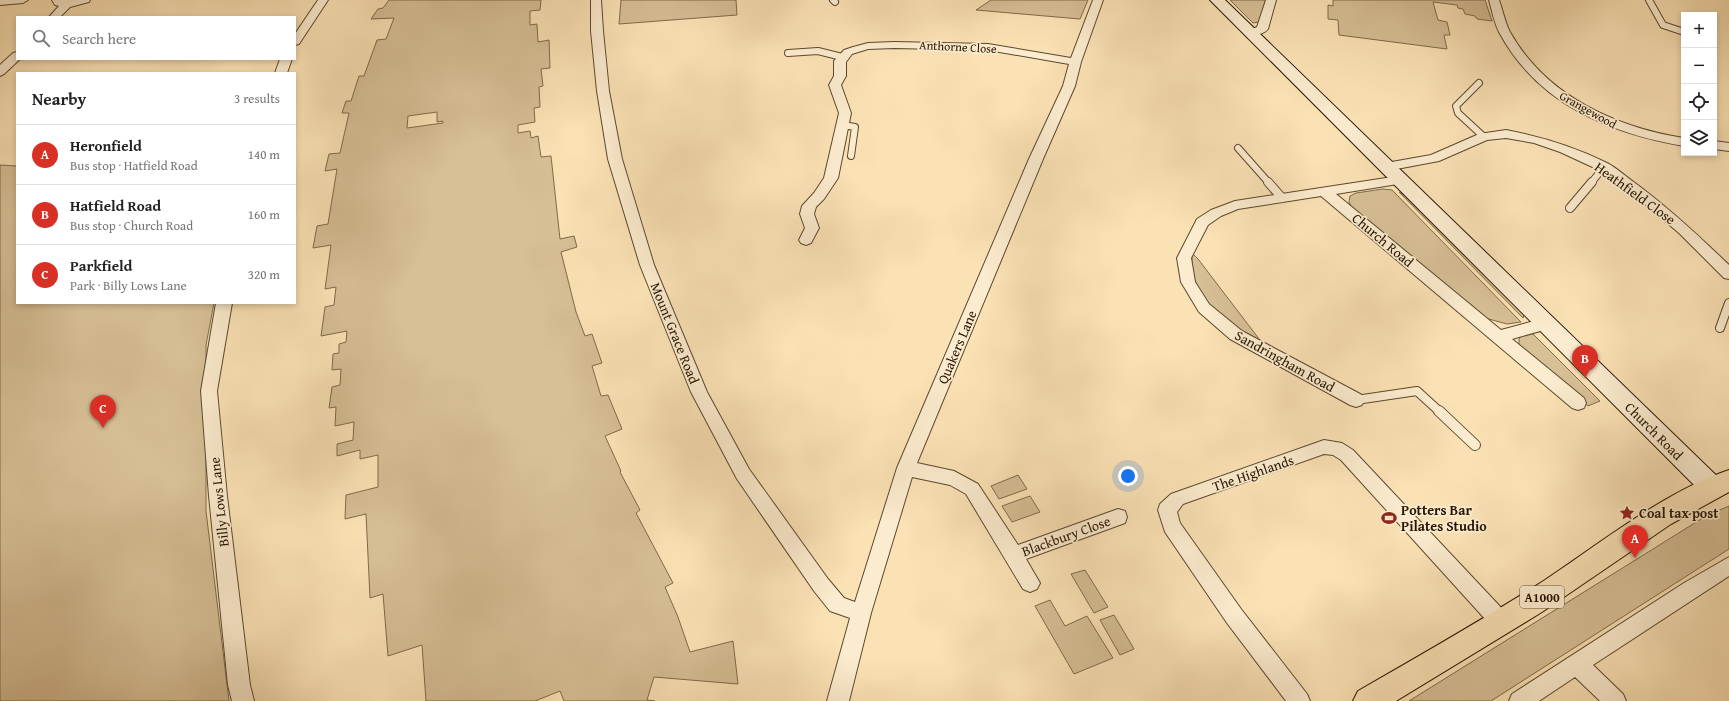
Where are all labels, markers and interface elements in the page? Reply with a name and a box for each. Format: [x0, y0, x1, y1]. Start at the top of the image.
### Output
map controls [1681, 12, 1717, 156]
button: + [1681, 12, 1717, 48]
search box [16, 16, 296, 60]
icon: search [30, 27, 52, 49]
text: Search here [62, 28, 136, 49]
street label: Anthorne Close [919, 36, 998, 57]
button: − [1681, 48, 1717, 84]
button: locate [1681, 84, 1717, 120]
text: Nearby [32, 86, 86, 111]
street label: Grangewood [1557, 87, 1620, 133]
text: 3 results [234, 89, 280, 108]
button: layers [1681, 120, 1717, 156]
text: Heronfield [70, 135, 142, 156]
text: A [41, 145, 49, 164]
text: 140 m [248, 145, 280, 164]
text: Bus stop · Hatfield Road [70, 156, 198, 175]
street label: Heathfield Close [1590, 157, 1680, 229]
text: Hatfield Road [70, 195, 161, 216]
text: B [41, 205, 49, 224]
text: 160 m [248, 205, 280, 224]
street label: Church Road [1348, 208, 1418, 272]
text: Bus stop · Church Road [70, 216, 193, 235]
text: Parkfield [70, 255, 132, 276]
text: C [41, 265, 49, 284]
text: 320 m [248, 265, 280, 284]
text: Park · Billy Lows Lane [70, 276, 187, 295]
street label: Mount Grace Road [646, 279, 705, 387]
street label: Quakers Lane [932, 307, 982, 387]
street label: Sandringham Road [1231, 325, 1339, 397]
pin: B [1572, 345, 1598, 378]
pin: C [90, 395, 116, 428]
street label: Church Road [1620, 397, 1688, 465]
street label: The Highlands [1210, 450, 1296, 496]
street label: Billy Lows Lane [204, 456, 234, 548]
your location [1118, 466, 1138, 486]
place label: Potters Bar Pilates Studio [1401, 500, 1487, 536]
place label: Coal tax post [1639, 503, 1719, 523]
place icon: Coal tax post [1618, 504, 1636, 522]
sports icon: Potters Bar Pilates Studio [1380, 509, 1398, 527]
street label: Blackbury Close [1019, 511, 1114, 561]
pin: A [1622, 525, 1648, 558]
road number: A1000 [1520, 586, 1564, 608]

